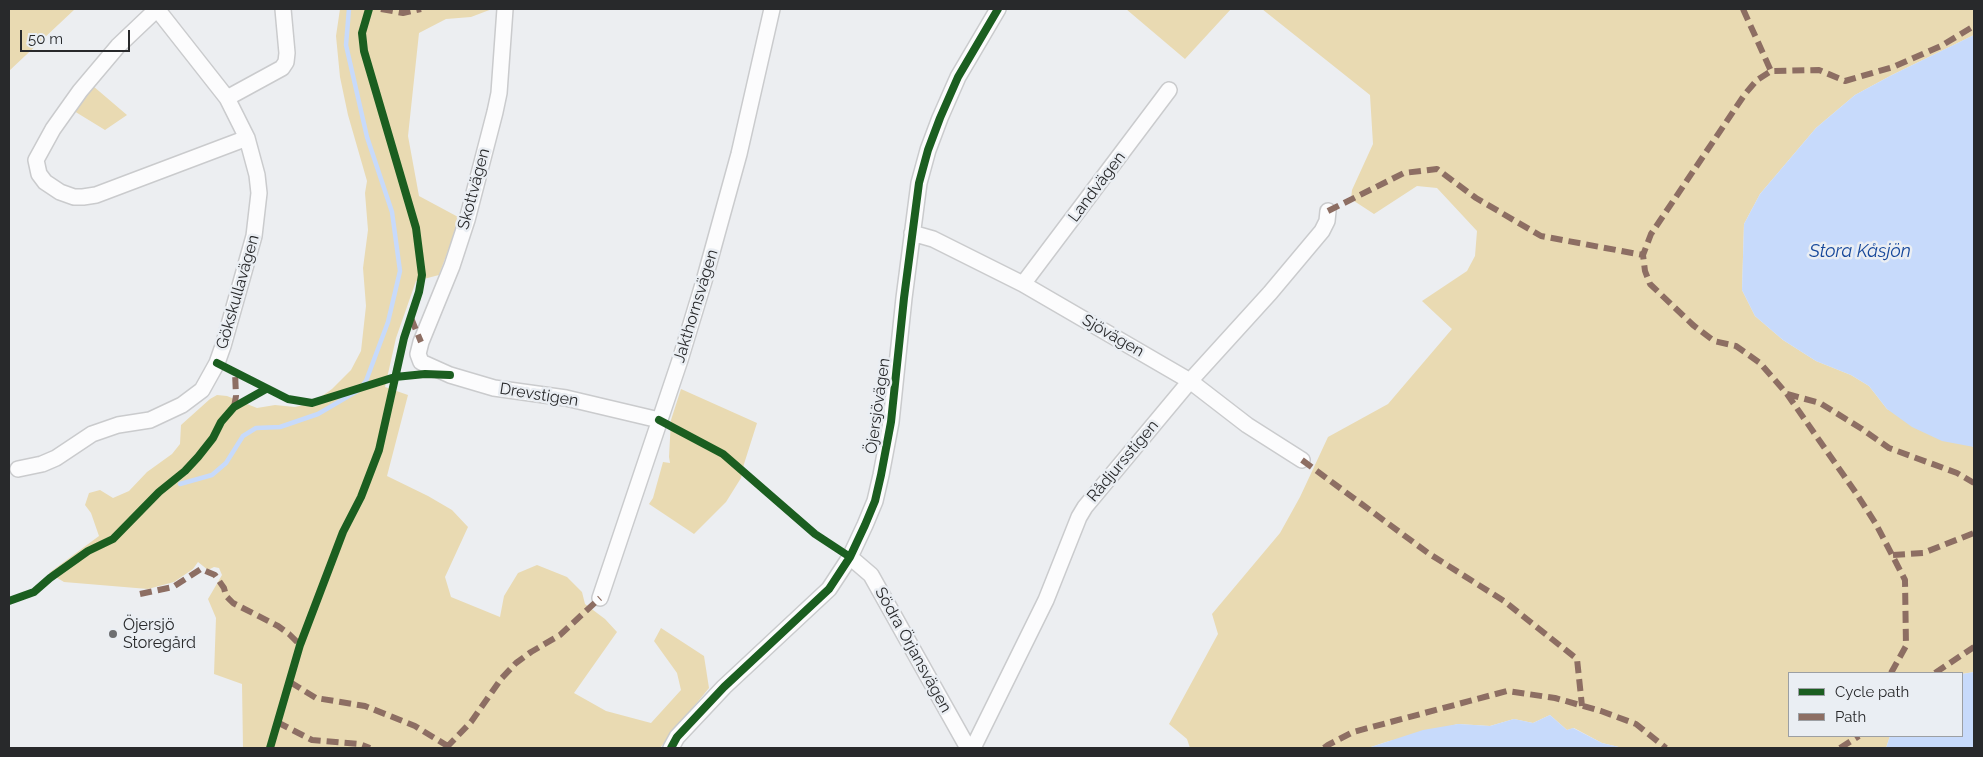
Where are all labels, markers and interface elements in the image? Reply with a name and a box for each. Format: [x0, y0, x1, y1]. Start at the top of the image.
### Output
scale bar [22, 20, 132, 52]
text: 50 m [28, 30, 63, 48]
street label: Skottvägen [454, 146, 494, 232]
street label: Landvägen [1064, 148, 1130, 226]
street label: Gökskullavägen [213, 233, 263, 351]
water label: Stora Kåsjön [1809, 241, 1911, 263]
street label: Jakthornsvägen [670, 247, 722, 365]
street label: Sjövägen [1079, 311, 1147, 361]
street label: Öjersjövägen [862, 357, 894, 455]
street label: Drevstigen [498, 379, 580, 411]
street label: Rådjursstigen [1083, 416, 1163, 506]
street label: Södra Örjansvägen [871, 584, 955, 716]
place label: Öjersjö Storegård [123, 615, 196, 653]
marker: Öjersjö Storegård [107, 628, 119, 640]
legend [1788, 672, 1963, 737]
text: Cycle path [1835, 683, 1909, 701]
text: Path [1835, 708, 1866, 726]

